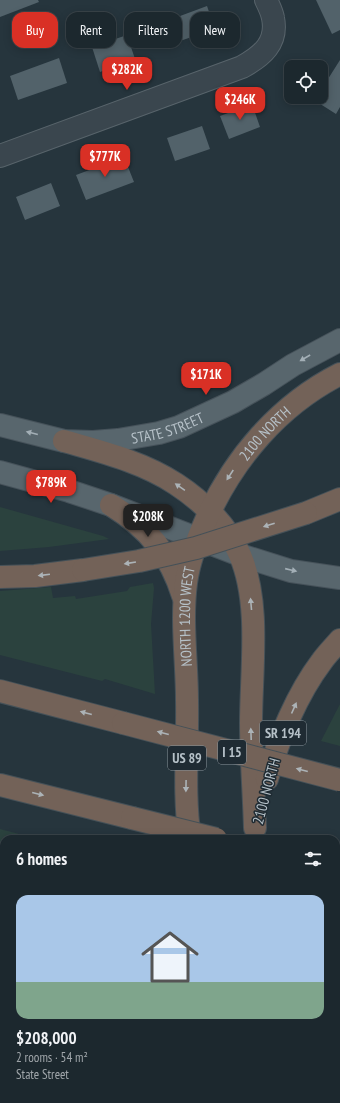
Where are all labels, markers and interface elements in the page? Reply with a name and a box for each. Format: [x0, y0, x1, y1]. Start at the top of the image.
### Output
chip: Buy [12, 12, 58, 48]
chip: Rent [66, 12, 116, 48]
chip: Filters [124, 12, 182, 48]
chip: New [190, 12, 240, 48]
pin: $282K [99, 57, 155, 91]
map controls [284, 60, 328, 104]
button: locate [284, 60, 328, 104]
text: $282K [111, 61, 143, 78]
pin: $246K [212, 87, 268, 121]
text: $246K [224, 91, 256, 108]
pin: $777K [77, 144, 133, 178]
text: $777K [89, 148, 121, 165]
one-way arrow [299, 354, 311, 361]
pin: $171K [178, 362, 234, 396]
text: $171K [190, 366, 222, 383]
street label: 2100 NORTH [234, 402, 294, 464]
street label: STATE STREET [130, 407, 207, 447]
one-way arrow [26, 430, 38, 436]
pin: $789K [23, 470, 79, 504]
one-way arrow [226, 470, 234, 480]
text: $789K [35, 474, 67, 491]
one-way arrow [175, 483, 185, 491]
pin: $208K [120, 504, 176, 538]
text: $208K [132, 508, 164, 525]
one-way arrow [263, 523, 275, 529]
one-way arrow [124, 560, 136, 566]
street label: NORTH 1200 WEST [174, 564, 198, 667]
one-way arrow [285, 568, 297, 574]
one-way arrow [38, 572, 50, 578]
one-way arrow [248, 598, 255, 610]
one-way arrow [291, 703, 297, 714]
one-way arrow [79, 710, 91, 716]
road number: SR 194 [260, 721, 306, 745]
one-way arrow [248, 728, 255, 740]
one-way arrow [157, 730, 169, 736]
road number: I 15 [218, 740, 246, 764]
road number: US 89 [168, 746, 206, 770]
street label: 2100 NORTH [248, 756, 284, 826]
one-way arrow [296, 767, 308, 773]
one-way arrow [183, 780, 189, 793]
one-way arrow [32, 791, 44, 797]
text: 6 homes [16, 848, 67, 870]
icon: filters [302, 848, 324, 870]
icon: home [134, 921, 206, 993]
text: $208,000 [16, 1027, 77, 1049]
text: 2 rooms · 54 m² [16, 1049, 88, 1066]
text: State Street [16, 1066, 69, 1083]

